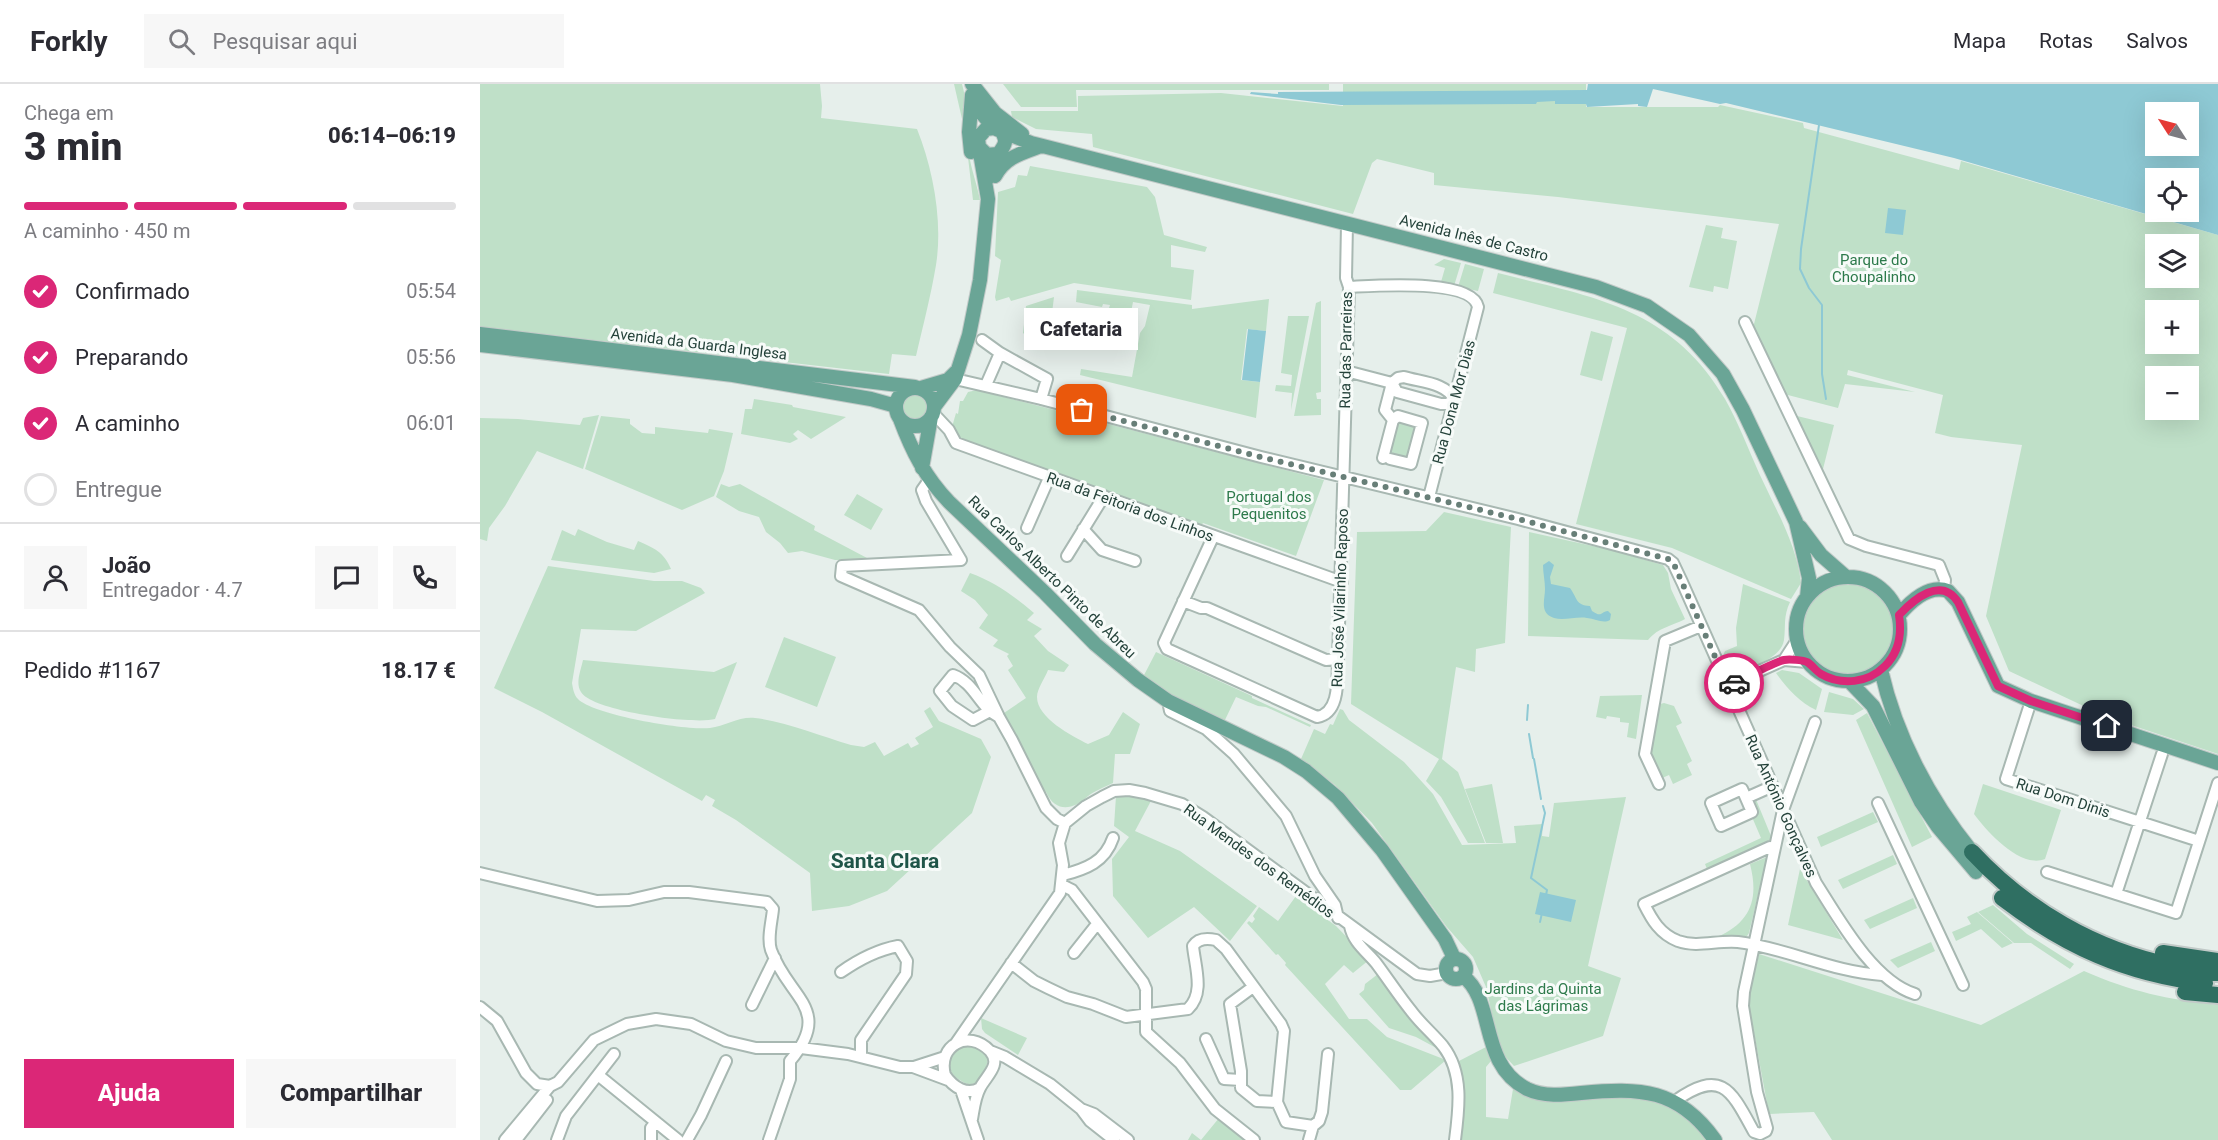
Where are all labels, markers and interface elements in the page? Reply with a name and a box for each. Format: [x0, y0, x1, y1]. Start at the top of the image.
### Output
search box [144, 14, 564, 68]
text: Forkly [30, 25, 108, 58]
icon: search [165, 25, 198, 58]
text: Pesquisar aqui [213, 29, 358, 54]
text: Mapa [1953, 29, 2006, 53]
text: Rotas [2039, 29, 2093, 53]
text: Salvos [2126, 29, 2188, 53]
text: Chega em [24, 101, 114, 125]
north arrow [2145, 102, 2199, 156]
map controls [2145, 102, 2199, 420]
text: 06:14–06:19 [328, 123, 456, 148]
text: 3 min [24, 124, 122, 170]
button: locate [2145, 168, 2199, 222]
street label: Avenida Inês de Castro [1398, 211, 1550, 265]
text: A caminho · 450 m [24, 219, 191, 243]
button: layers [2145, 234, 2199, 288]
park label: Parque do Choupalinho [1832, 251, 1916, 286]
icon: check [24, 275, 57, 308]
text: Confirmado [75, 279, 190, 304]
text: 05:54 [406, 279, 456, 303]
street label: Rua das Parreiras [1336, 291, 1356, 409]
button: + [2145, 300, 2199, 354]
callout: Cafetaria [1025, 308, 1139, 350]
text: Cafetaria [1040, 317, 1122, 341]
street label: Avenida da Guarda Inglesa [610, 324, 788, 364]
street label: Rua Dona Mor Dias [1429, 338, 1479, 466]
icon: check [24, 341, 57, 374]
text: Preparando [75, 345, 188, 370]
text: 05:56 [406, 345, 456, 369]
button: − [2145, 366, 2199, 420]
pin [1056, 384, 1107, 435]
icon: bag [1065, 393, 1098, 426]
icon: check [24, 407, 57, 440]
text: A caminho [75, 411, 180, 436]
text: 06:01 [406, 411, 456, 435]
street label: Rua da Feitoria dos Linhos [1044, 468, 1216, 546]
text: Entregue [75, 477, 162, 502]
park label: Portugal dos Pequenitos [1226, 488, 1312, 523]
street label: Rua Carlos Alberto Pinto de Abreu [964, 492, 1140, 662]
street label: Rua José Vilarinho Raposo [1328, 508, 1352, 688]
button: person [24, 546, 87, 609]
button: chat [315, 546, 378, 609]
button: phone [393, 546, 456, 609]
text: João [102, 553, 151, 578]
text: Entregador · 4.7 [102, 578, 243, 602]
courier [1704, 653, 1764, 713]
text: Pedido #1167 [24, 658, 161, 683]
text: 18.17 € [381, 658, 456, 683]
icon: car [1718, 667, 1751, 700]
pin [2081, 700, 2132, 751]
icon: home [2090, 709, 2123, 742]
street label: Rua António Gonçalves [1741, 732, 1821, 880]
street label: Rua Dom Dinis [2014, 774, 2112, 822]
street label: Rua Mendes dos Remédios [1180, 800, 1338, 922]
district label: Santa Clara [831, 849, 939, 873]
park label: Jardins da Quinta das Lágrimas [1484, 980, 1602, 1015]
button: Ajuda [24, 1059, 234, 1128]
button: Compartilhar [246, 1059, 456, 1128]

